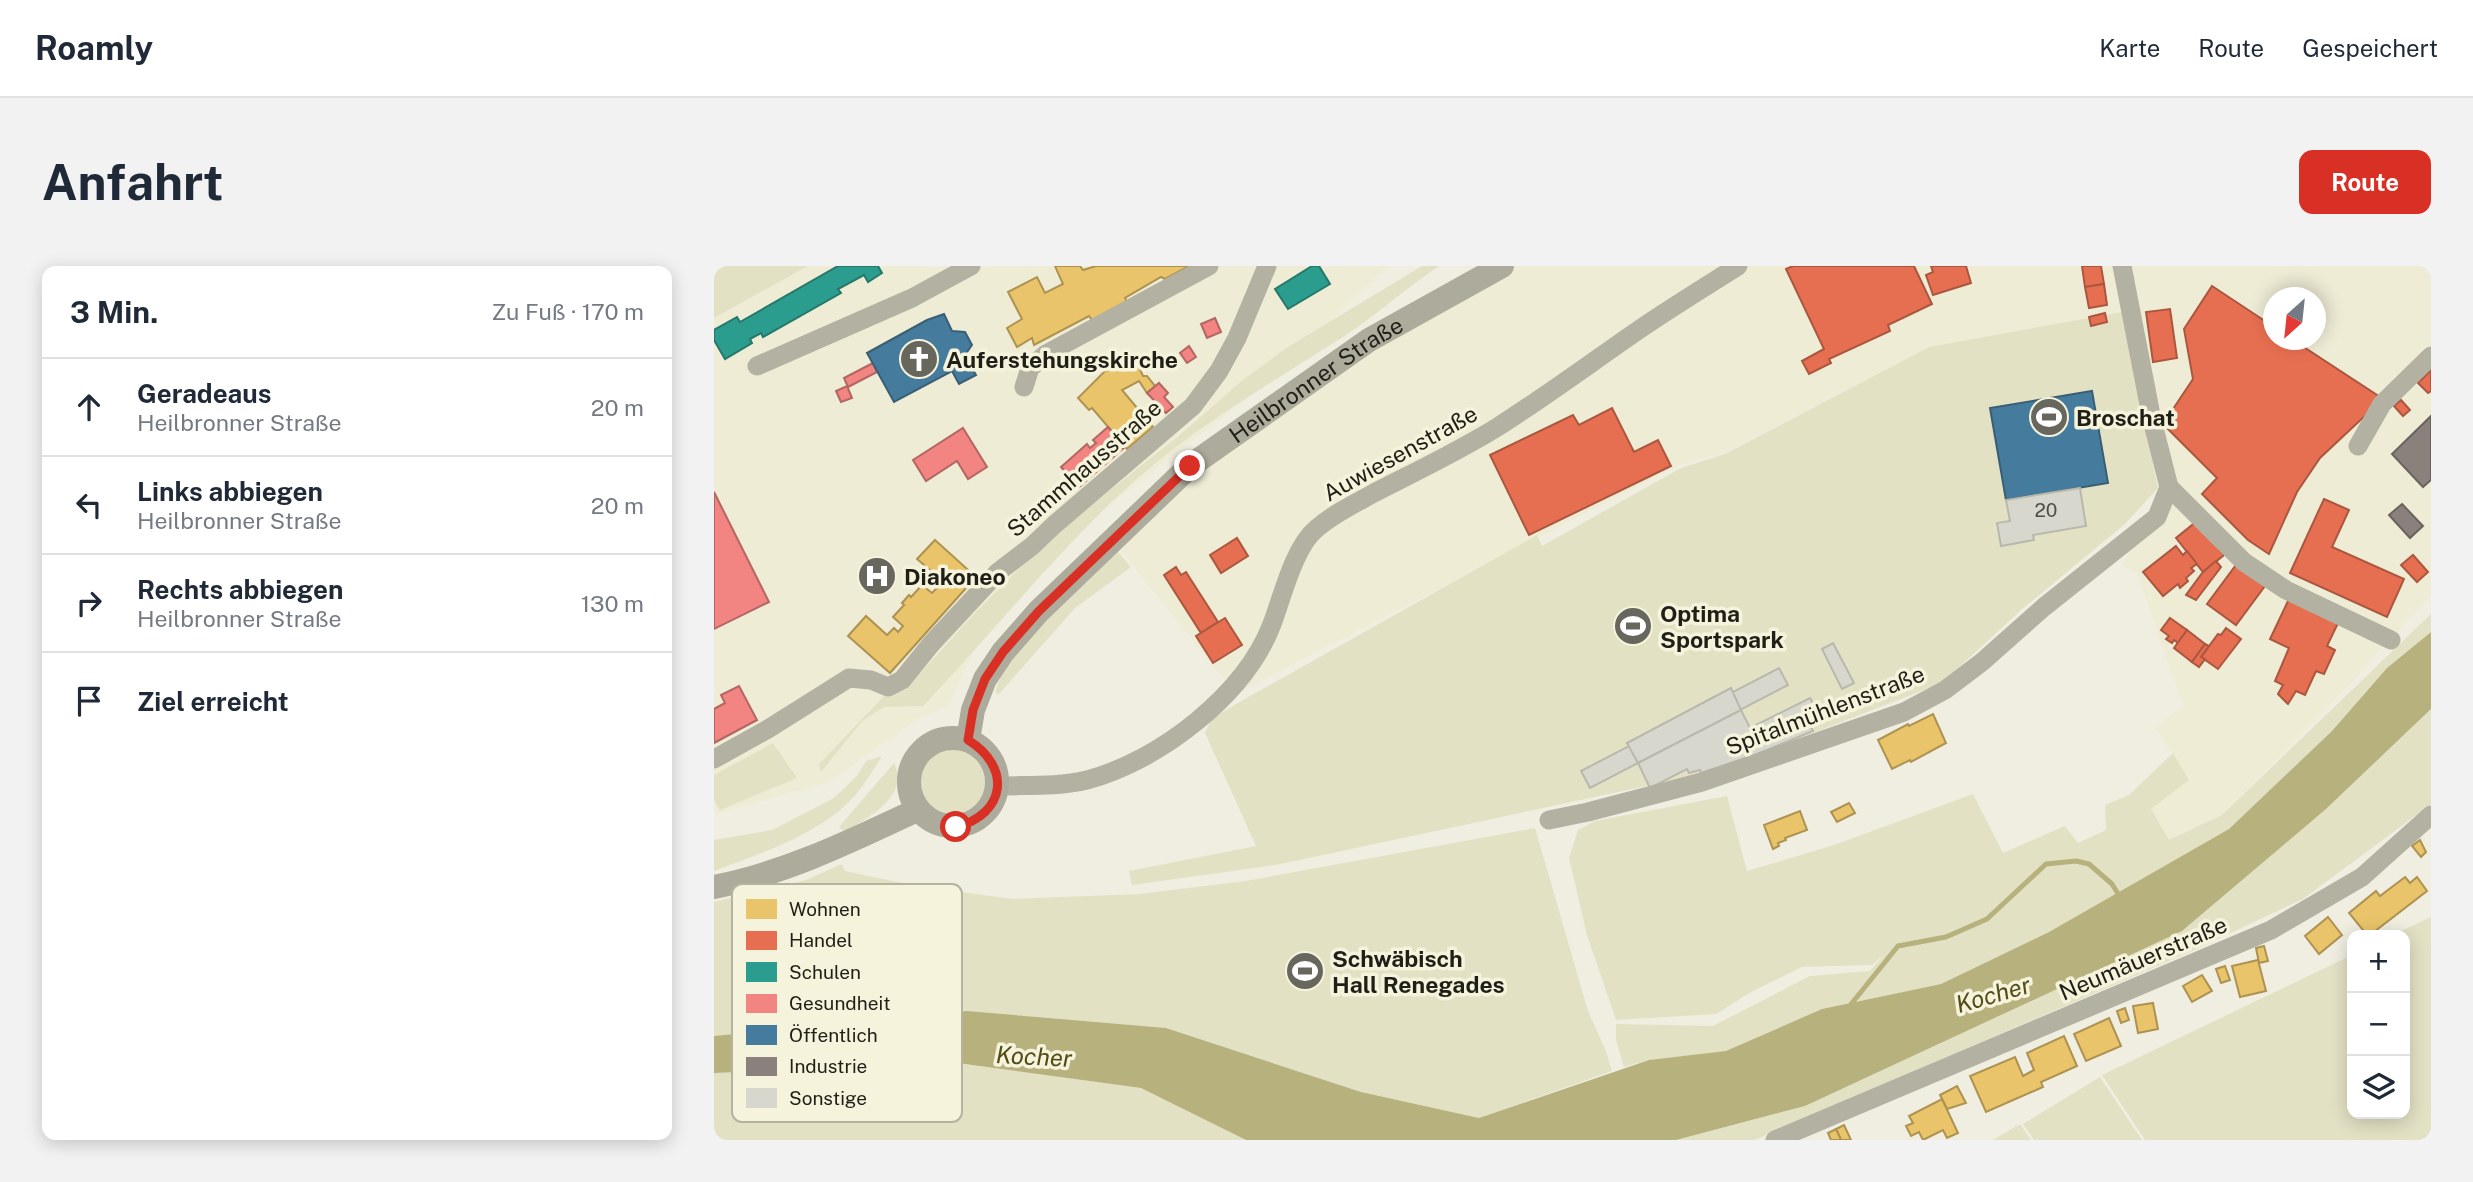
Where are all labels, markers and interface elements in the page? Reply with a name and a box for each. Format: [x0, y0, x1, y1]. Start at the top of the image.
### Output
text: Roamly [35, 29, 153, 67]
text: Karte [2099, 34, 2160, 62]
text: Route [2198, 34, 2264, 62]
text: Gespeichert [2302, 34, 2438, 62]
button: Route [2299, 150, 2431, 214]
text: Anfahrt [42, 153, 223, 211]
north arrow [2263, 287, 2326, 350]
text: 3 Min. [70, 294, 158, 330]
text: Zu Fuß · 170 m [491, 298, 644, 325]
street label: Heilbronner Straße [1224, 310, 1407, 448]
church icon: Auferstehungskirche [898, 338, 940, 380]
place label: Auferstehungskirche [946, 346, 1178, 373]
text: Geradeaus [137, 378, 272, 409]
icon: ahead [70, 388, 108, 426]
text: 20 m [591, 394, 644, 421]
street label: Stammhausstraße [1001, 394, 1167, 542]
sports icon: Broschat [2028, 396, 2070, 438]
street label: Auwiesenstraße [1318, 399, 1482, 507]
place label: Broschat [2076, 404, 2175, 431]
text: Heilbronner Straße [137, 409, 342, 436]
route end [1174, 450, 1205, 481]
text: Links abbiegen [137, 476, 323, 507]
icon: left [70, 486, 108, 524]
text: 20 m [591, 492, 644, 519]
house number: 20 [2035, 499, 2057, 521]
text: Heilbronner Straße [137, 507, 342, 534]
hospital icon: Diakoneo [856, 555, 898, 597]
place label: Diakoneo [904, 563, 1006, 590]
text: Rechts abbiegen [137, 574, 343, 605]
icon: right [70, 584, 108, 622]
text: 130 m [581, 590, 644, 617]
place label: Optima Sportspark [1660, 600, 1784, 653]
text: Heilbronner Straße [137, 605, 342, 632]
sports icon: Optima Sportspark [1612, 605, 1654, 647]
street label: Spitalmühlenstraße [1722, 660, 1928, 760]
icon: arrive [70, 682, 108, 720]
text: Ziel erreicht [137, 686, 289, 717]
route start [940, 811, 971, 842]
legend [732, 884, 962, 1122]
text: Wohnen [789, 898, 861, 920]
street label: Neumäuerstraße [2055, 910, 2231, 1006]
text: Handel [789, 929, 853, 951]
map controls [2347, 930, 2410, 1119]
button: + [2347, 930, 2410, 993]
place label: Schwäbisch Hall Renegades [1332, 945, 1505, 998]
sports icon: Schwäbisch Hall Renegades [1284, 950, 1326, 992]
text: Schulen [789, 961, 861, 983]
water label: Kocher [1953, 970, 2034, 1018]
text: Gesundheit [789, 992, 891, 1014]
button: − [2347, 993, 2410, 1056]
text: Öffentlich [789, 1024, 878, 1046]
water label: Kocher [995, 1040, 1074, 1072]
text: Industrie [789, 1055, 867, 1077]
button: layers [2347, 1056, 2410, 1119]
text: Sonstige [789, 1087, 867, 1109]

